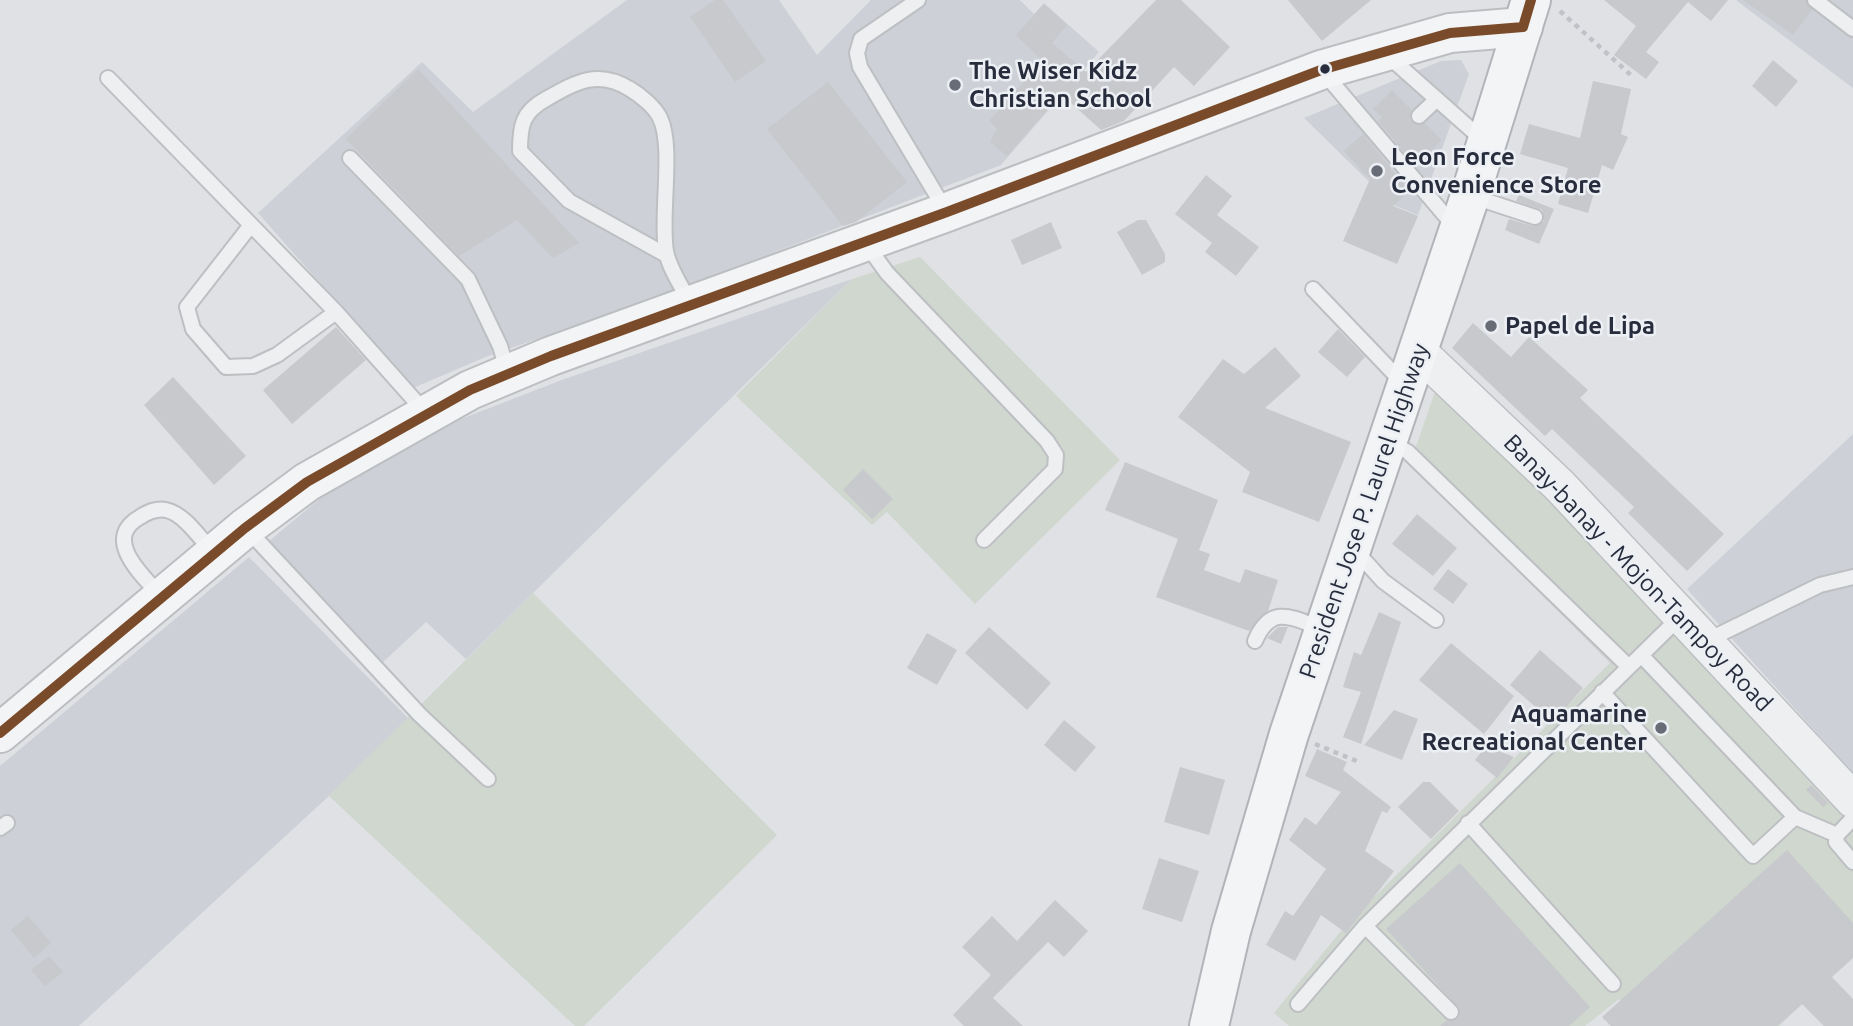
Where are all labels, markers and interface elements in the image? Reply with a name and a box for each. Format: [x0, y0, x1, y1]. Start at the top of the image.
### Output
place label: The Wiser Kidz Christian School [969, 57, 1152, 113]
unlabelled marker [1318, 62, 1332, 76]
marker: The Wiser Kidz Christian School [947, 77, 963, 93]
place label: Leon Force Convenience Store [1391, 143, 1602, 199]
marker: Leon Force Convenience Store [1369, 163, 1385, 179]
place label: Papel de Lipa [1505, 312, 1655, 340]
marker: Papel de Lipa [1483, 318, 1499, 334]
street label: President Jose P. Laurel Highway [1293, 340, 1435, 682]
street label: Banay-banay - Mojon-Tampoy Road [1498, 428, 1778, 718]
place label: Aquamarine Recreational Center [1421, 700, 1647, 756]
marker: Aquamarine Recreational Center [1653, 720, 1669, 736]

